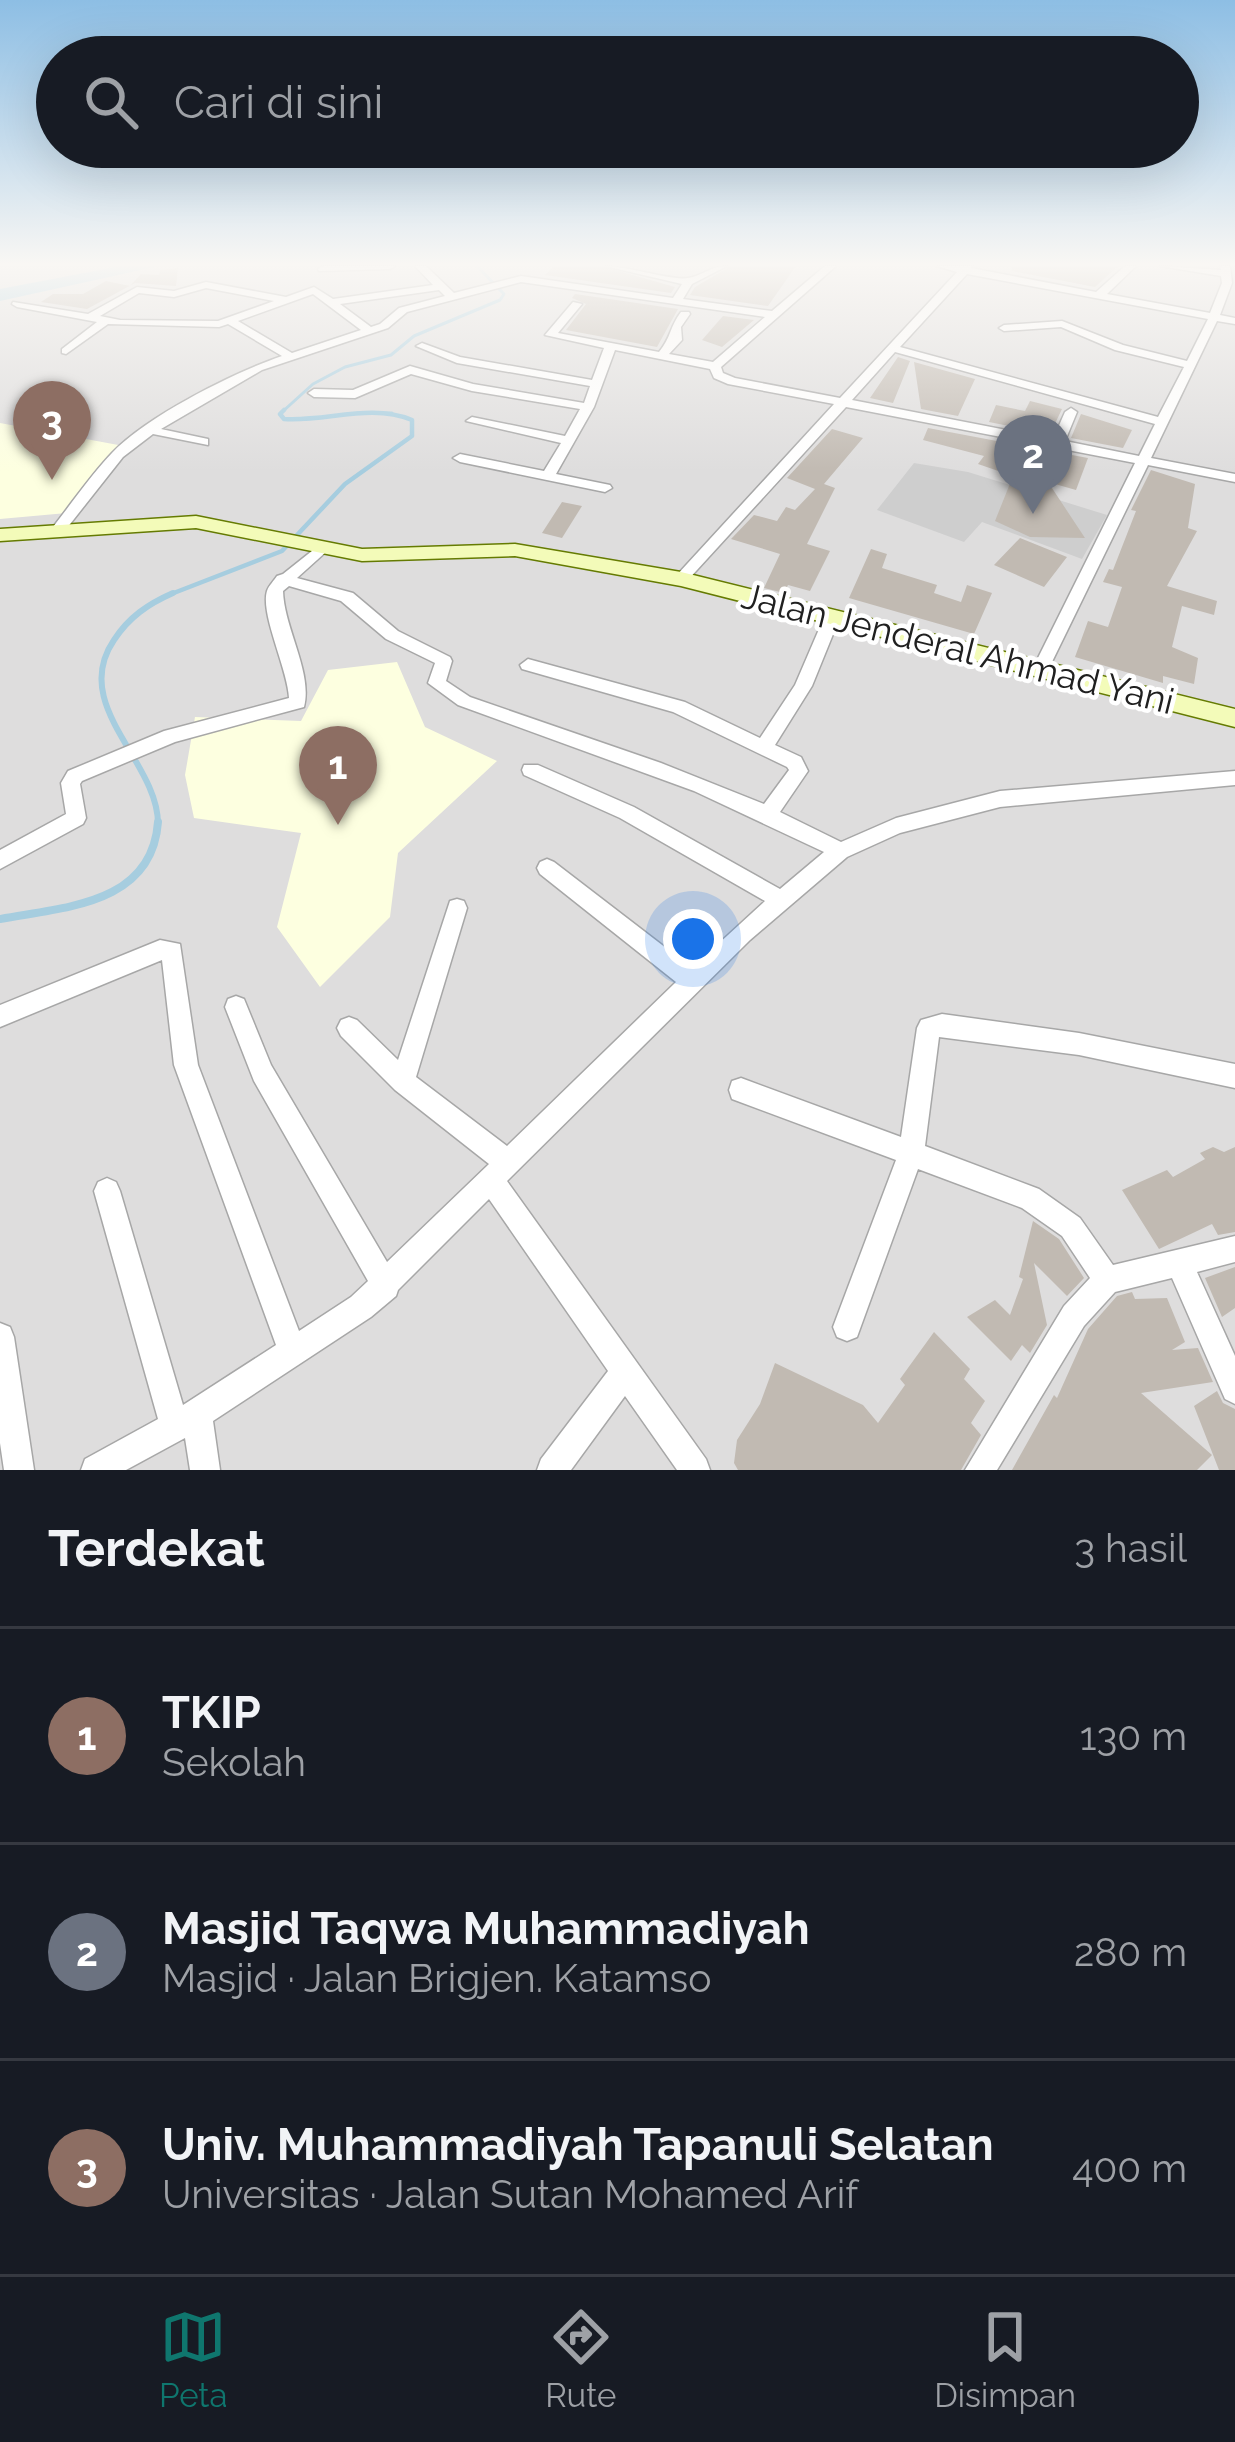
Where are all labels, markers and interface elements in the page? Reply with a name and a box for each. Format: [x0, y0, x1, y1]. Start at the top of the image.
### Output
search box [36, 36, 1199, 168]
icon: search [78, 69, 144, 135]
text: Cari di sini [174, 76, 383, 129]
pin: 3 [13, 381, 91, 480]
pin: 2 [994, 415, 1072, 514]
street label: Jalan Jenderal Ahmad Yani [738, 574, 1178, 722]
pin: 1 [299, 726, 377, 825]
your location [663, 909, 723, 969]
text: Terdekat [48, 1518, 265, 1578]
text: 3 hasil [1074, 1525, 1187, 1571]
text: TKIP [162, 1686, 261, 1739]
text: 1 [77, 1713, 97, 1759]
text: 130 m [1080, 1713, 1187, 1759]
text: Sekolah [162, 1739, 306, 1785]
text: Masjid Taqwa Muhammadiyah [162, 1902, 810, 1955]
text: 2 [76, 1929, 98, 1975]
text: 280 m [1074, 1929, 1187, 1975]
text: Masjid · Jalan Brigjen. Katamso [162, 1955, 711, 2001]
text: Univ. Muhammadiyah Tapanuli Selatan [162, 2118, 994, 2171]
text: 3 [76, 2145, 98, 2191]
text: 400 m [1072, 2145, 1187, 2191]
text: Universitas · Jalan Sutan Mohamed Arif [162, 2171, 858, 2217]
tab: Peta [159, 2304, 227, 2415]
tab: Rute [545, 2304, 616, 2415]
tab: Disimpan [934, 2304, 1076, 2415]

